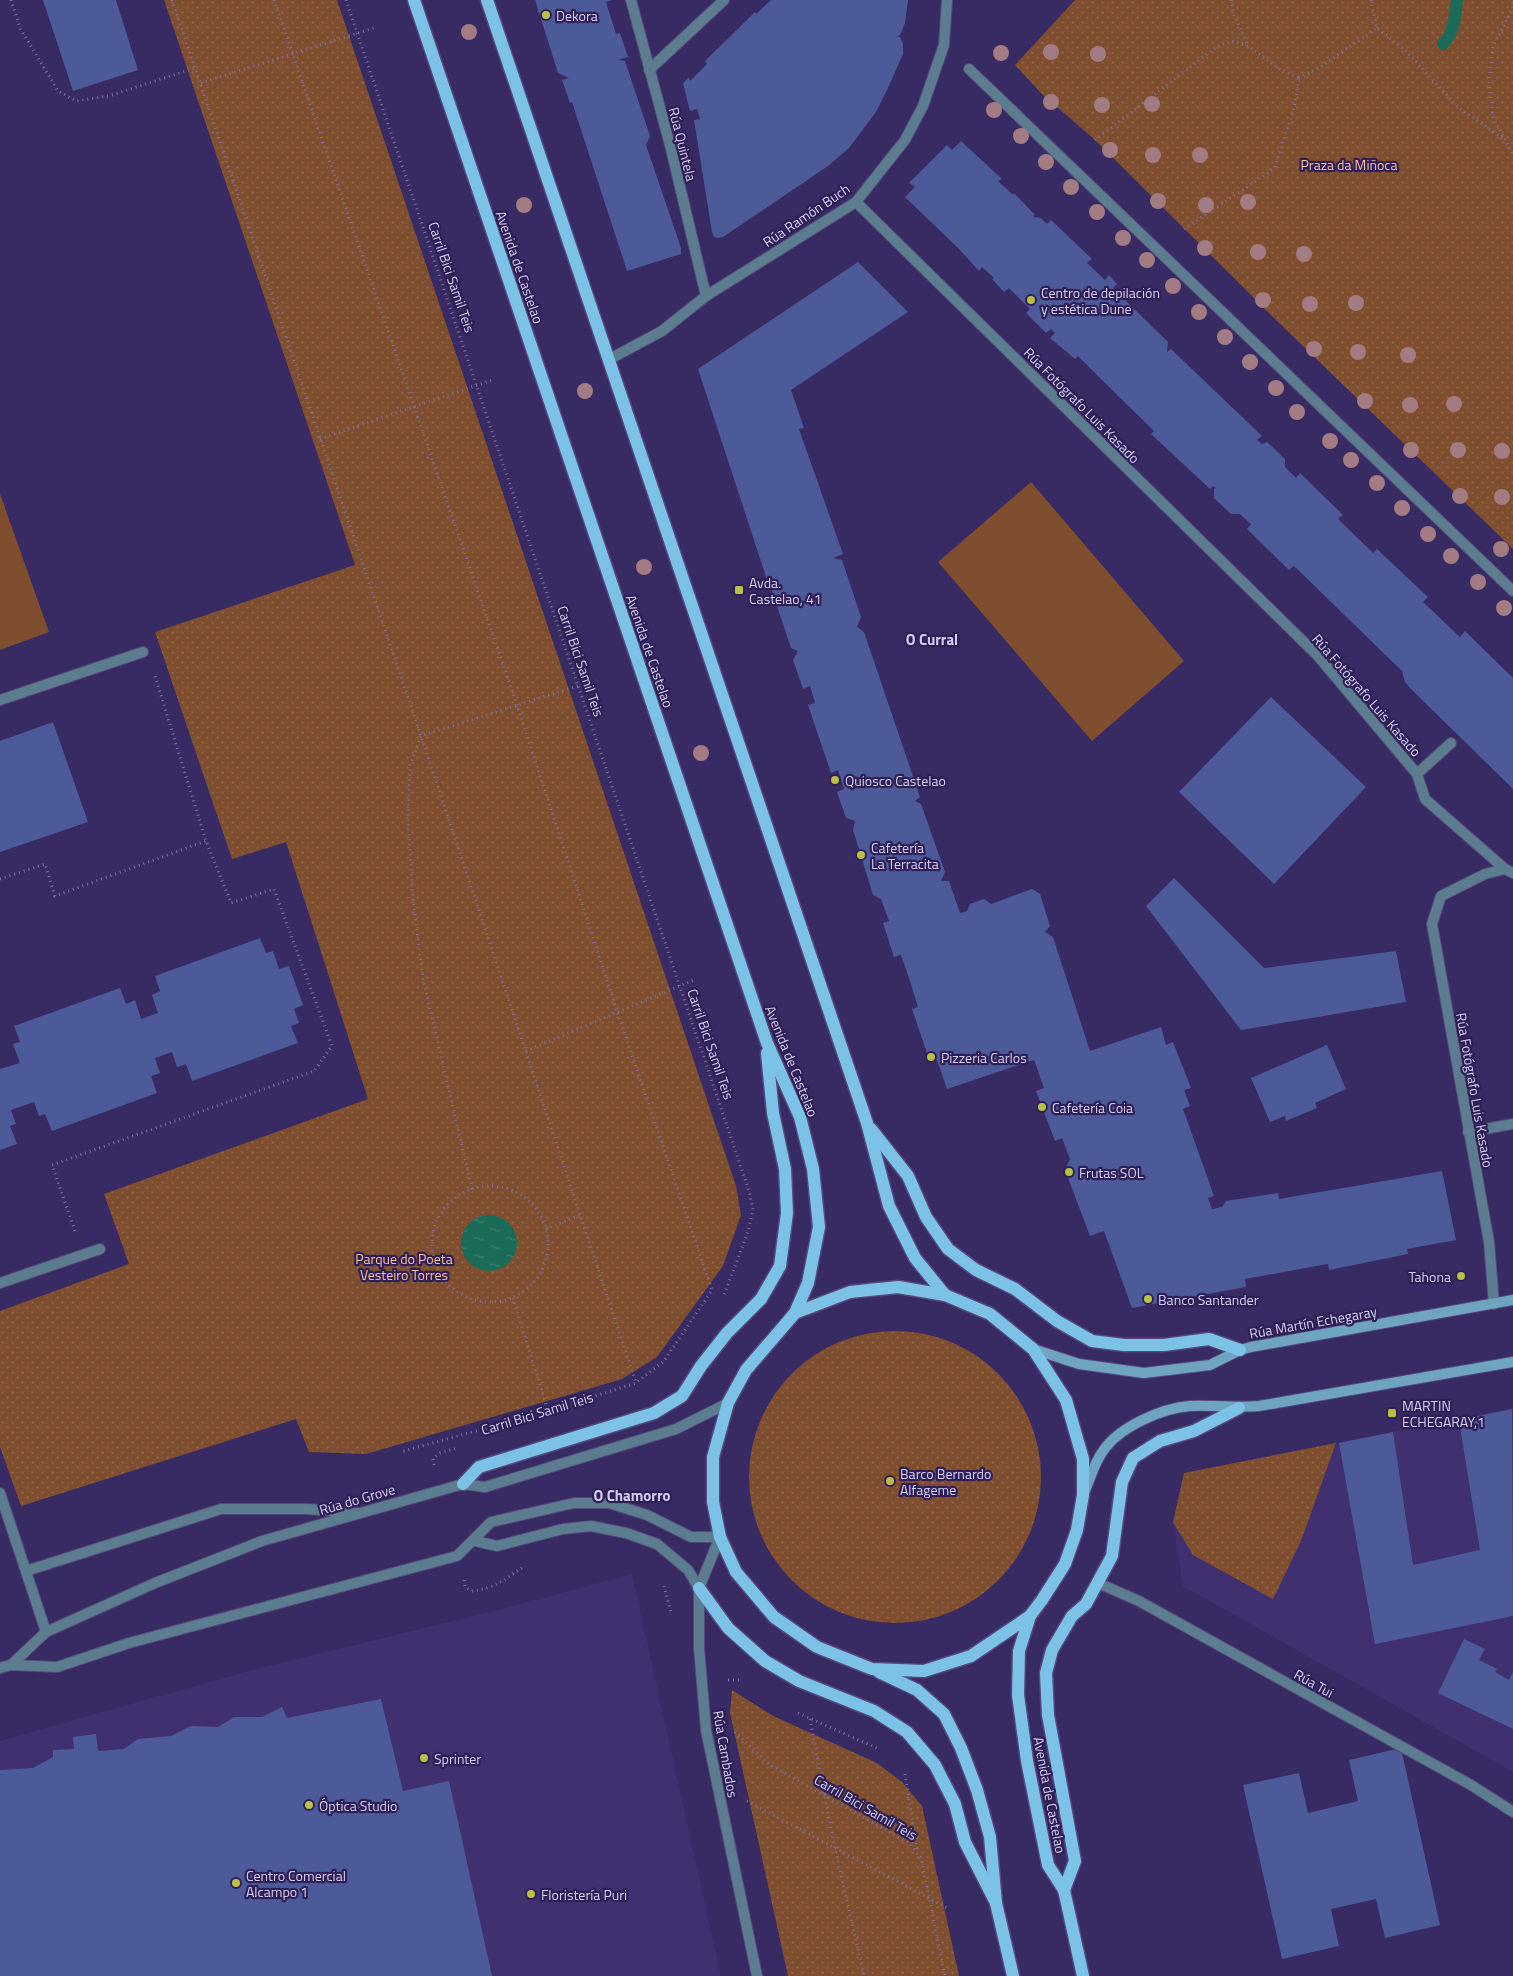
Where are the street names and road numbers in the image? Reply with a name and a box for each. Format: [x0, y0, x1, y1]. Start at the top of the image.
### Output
street label: Rúa Quintela [664, 105, 702, 183]
street label: Rúa Ramón Buch [758, 178, 854, 252]
street label: Avenida de Castelao [491, 208, 549, 326]
street label: Carril Bici Samil Teis [423, 219, 481, 335]
street label: Rúa Fotógrafo Luis Kasado [1019, 342, 1145, 468]
street label: Avenida de Castelao [621, 592, 679, 710]
street label: Carril Bici Samil Teis [552, 603, 610, 719]
street label: Rúa Fotógrafo Luis Kasado [1308, 629, 1426, 761]
street label: Carril Bici Samil Teis [682, 986, 740, 1102]
street label: Avenida de Castelao [760, 1002, 824, 1120]
street label: Rúa Fotógrafo Luis Kasado [1451, 1011, 1499, 1169]
street label: Rúa Martín Echegaray [1247, 1300, 1379, 1344]
street label: Carril Bici Samil Teis [478, 1386, 596, 1440]
street label: Rúa do Grove [316, 1478, 398, 1520]
street label: Rúa Tui [1290, 1663, 1338, 1703]
street label: Rúa Cambados [708, 1709, 744, 1799]
street label: Avenida de Castelao [1028, 1735, 1072, 1855]
street label: Carril Bici Samil Teis [810, 1769, 922, 1845]

